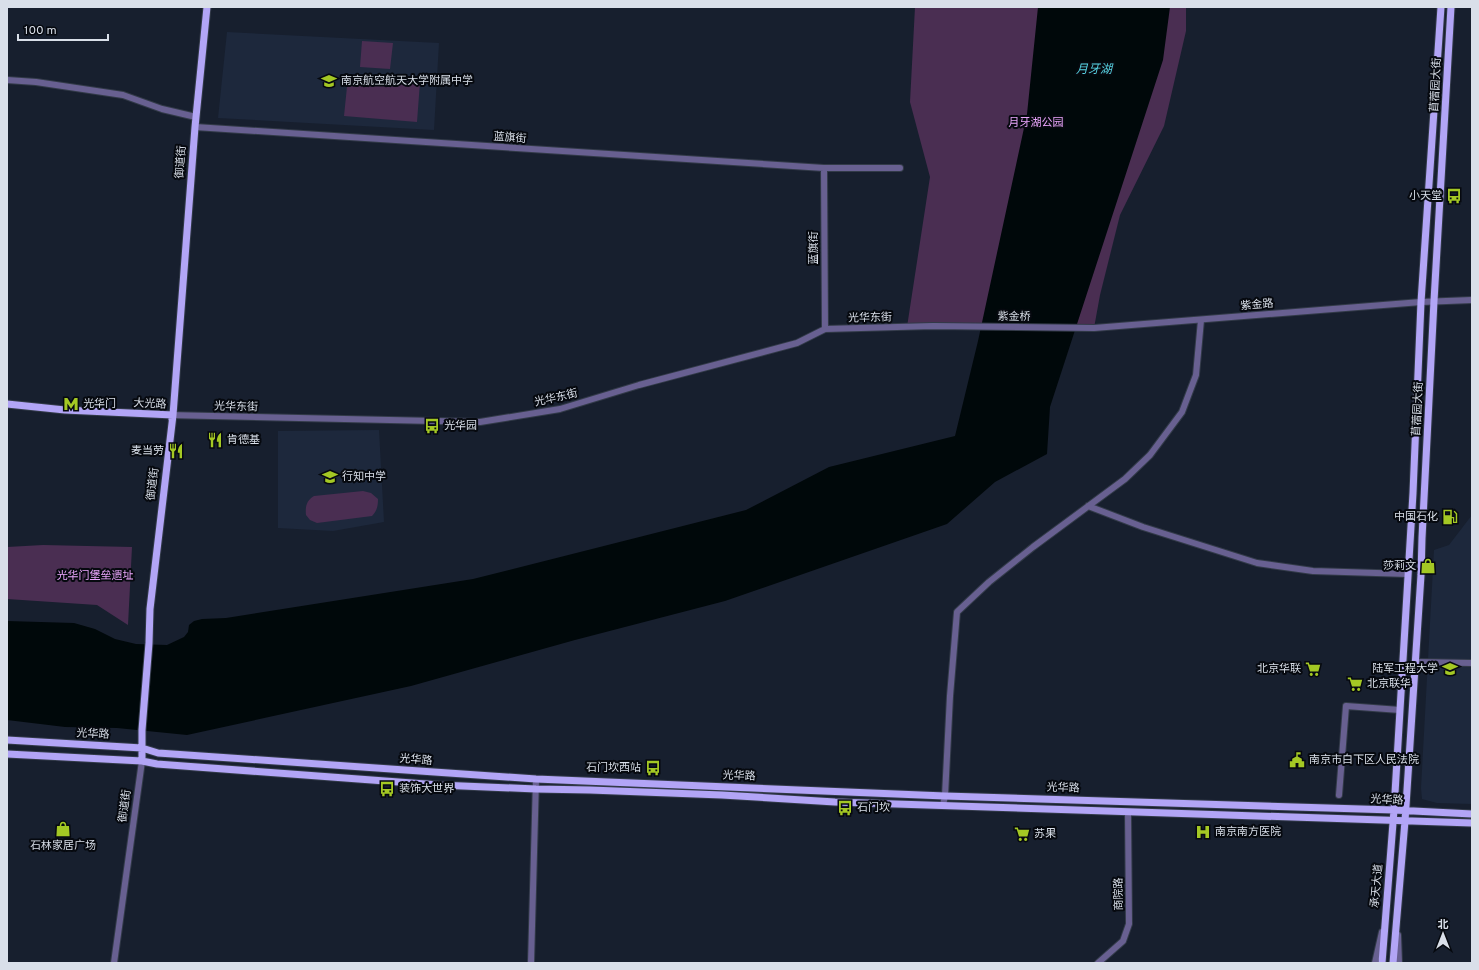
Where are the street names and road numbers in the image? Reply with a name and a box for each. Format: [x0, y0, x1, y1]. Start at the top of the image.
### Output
street label: 苜蓿园大街 [1428, 57, 1444, 113]
street label: 蓝旗街 [493, 130, 527, 146]
street label: 御道街 [173, 145, 189, 180]
street label: 蓝旗街 [807, 232, 821, 265]
street label: 紫金路 [1240, 297, 1274, 313]
street label: 紫金桥 [997, 310, 1031, 324]
street label: 光华东街 [848, 311, 892, 325]
street label: 苜蓿园大街 [1410, 381, 1426, 437]
street label: 光华东街 [533, 386, 579, 410]
street label: 大光路 [133, 396, 167, 412]
street label: 光华东街 [214, 400, 258, 414]
street label: 御道街 [144, 467, 162, 502]
street label: 光华路 [76, 726, 110, 742]
street label: 光华路 [399, 752, 433, 768]
street label: 光华路 [722, 768, 756, 784]
street label: 光华路 [1046, 780, 1080, 796]
street label: 御道街 [116, 789, 134, 824]
street label: 光华路 [1370, 792, 1404, 808]
street label: 承天大道 [1368, 863, 1386, 909]
street label: 商院路 [1112, 877, 1126, 911]

